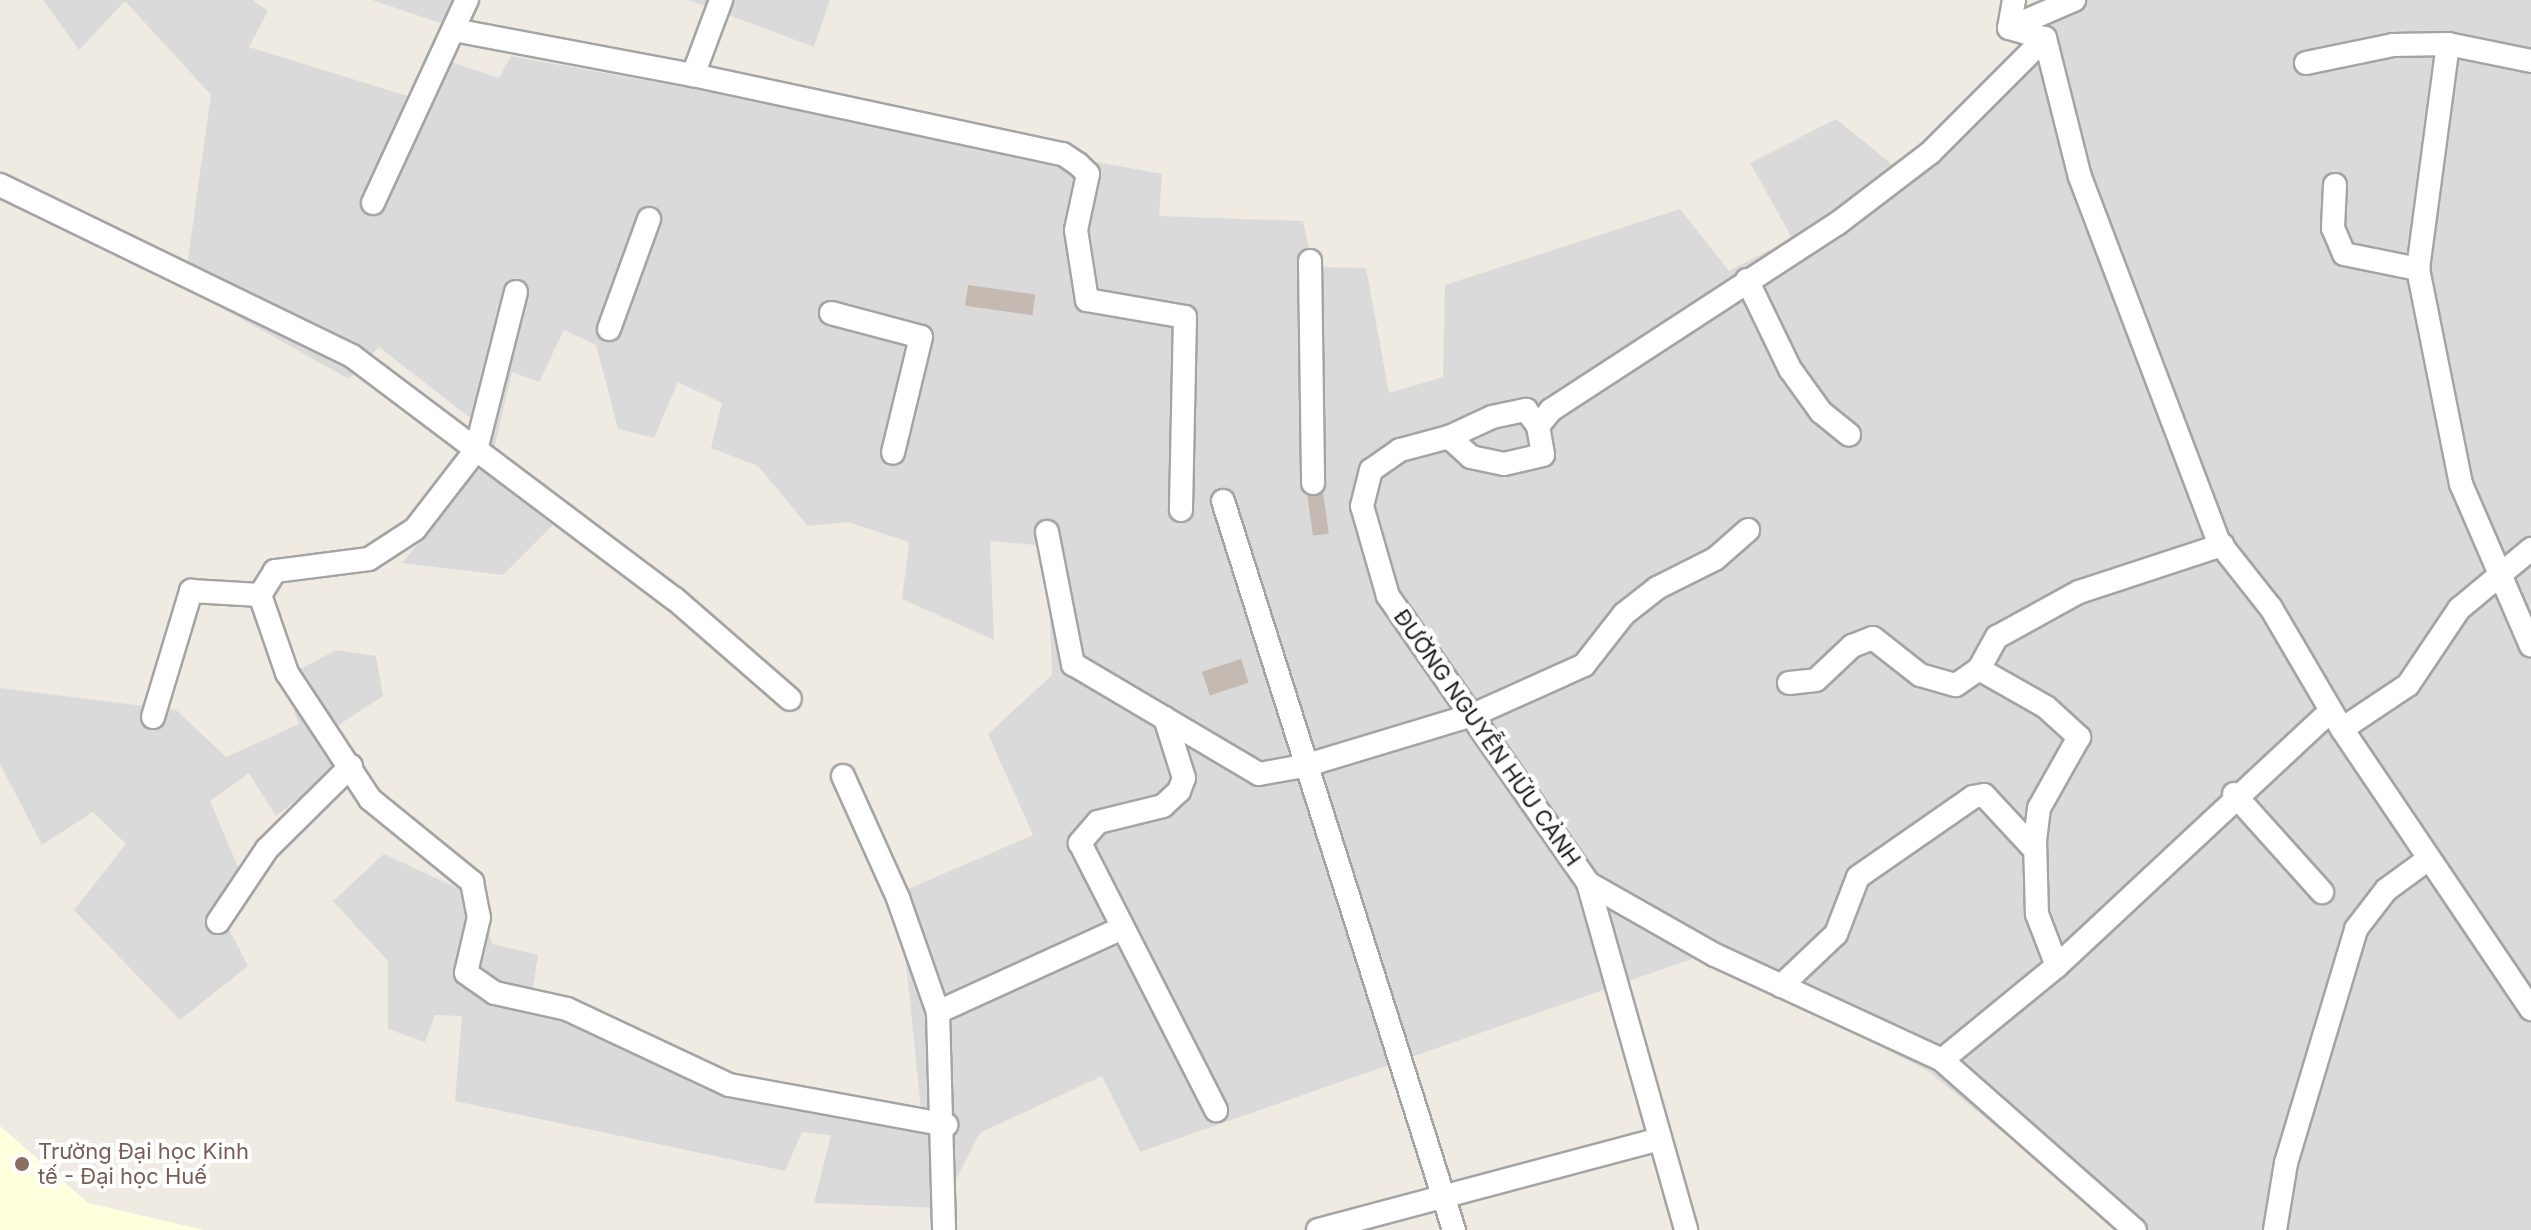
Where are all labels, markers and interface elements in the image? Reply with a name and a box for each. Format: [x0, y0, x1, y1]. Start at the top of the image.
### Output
street label: ĐƯỜNG NGUYỄN HỮU CẢNH [1388, 605, 1586, 871]
place label: Trường Đại học Kinh tế - Đại học Huế [38, 1138, 249, 1190]
marker: Trường Đại học Kinh tế - Đại học Huế [13, 1155, 31, 1173]

